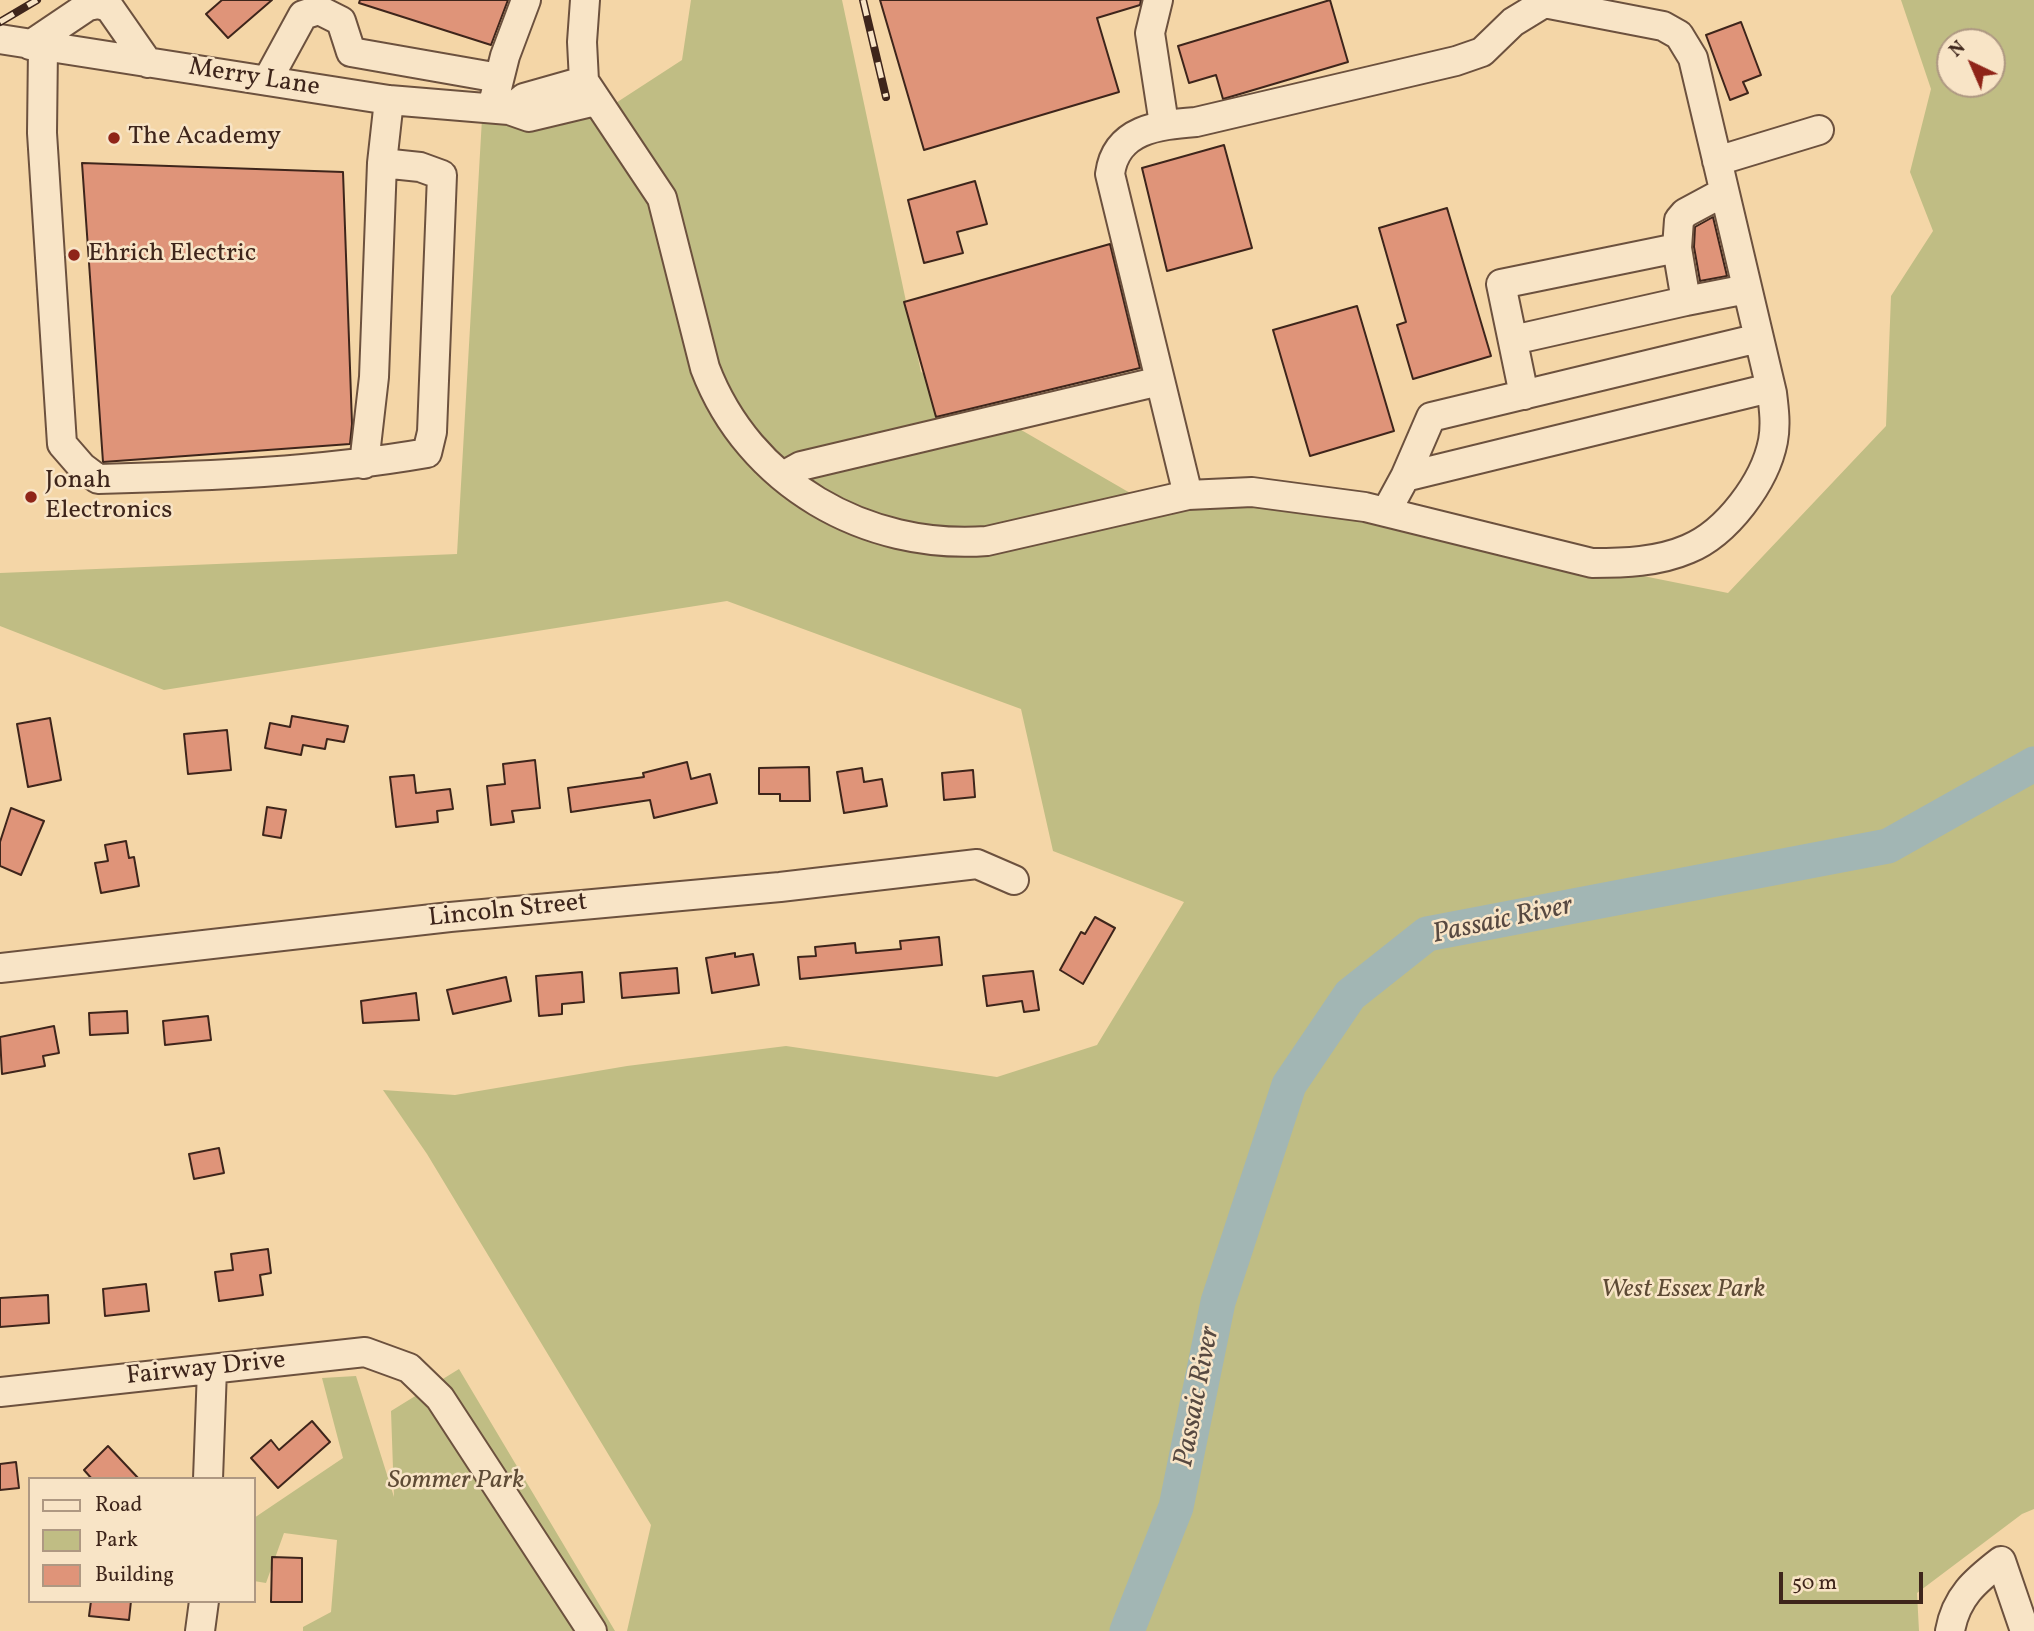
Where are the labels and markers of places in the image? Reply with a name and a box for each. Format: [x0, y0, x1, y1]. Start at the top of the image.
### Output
place label: The Academy [128, 122, 281, 154]
marker: The Academy [106, 130, 122, 146]
place label: Ehrich Electric [88, 239, 256, 271]
marker: Ehrich Electric [66, 247, 82, 263]
place label: Jonah Electronics [45, 466, 172, 528]
marker: Jonah Electronics [23, 489, 39, 505]

